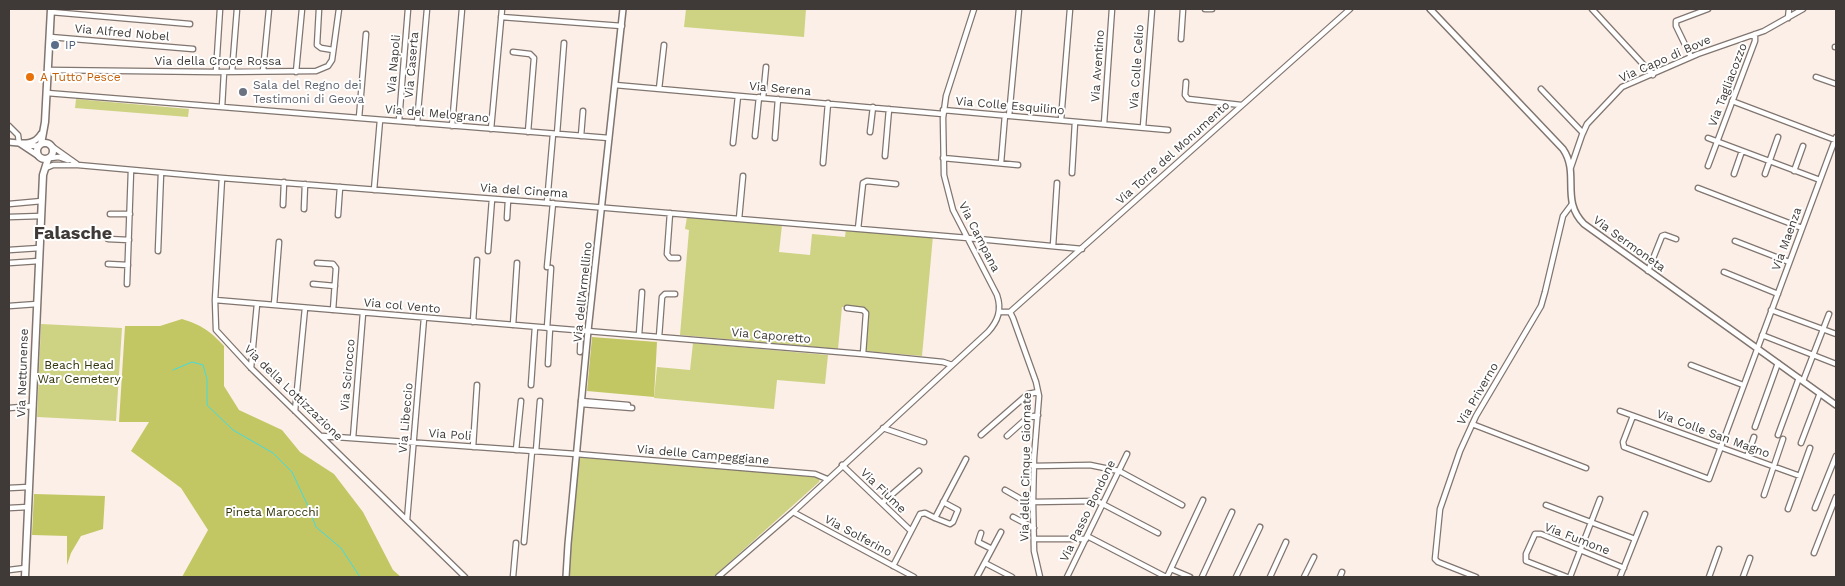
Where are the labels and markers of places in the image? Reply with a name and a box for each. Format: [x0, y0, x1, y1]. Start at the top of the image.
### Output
place label: IP [65, 38, 76, 52]
marker: IP [49, 39, 61, 51]
place label: A Tutto Pesce [40, 70, 121, 84]
marker: A Tutto Pesce [24, 71, 36, 83]
place label: Sala del Regno dei Testimoni di Geova [253, 78, 364, 106]
marker: Sala del Regno dei Testimoni di Geova [237, 86, 249, 98]

